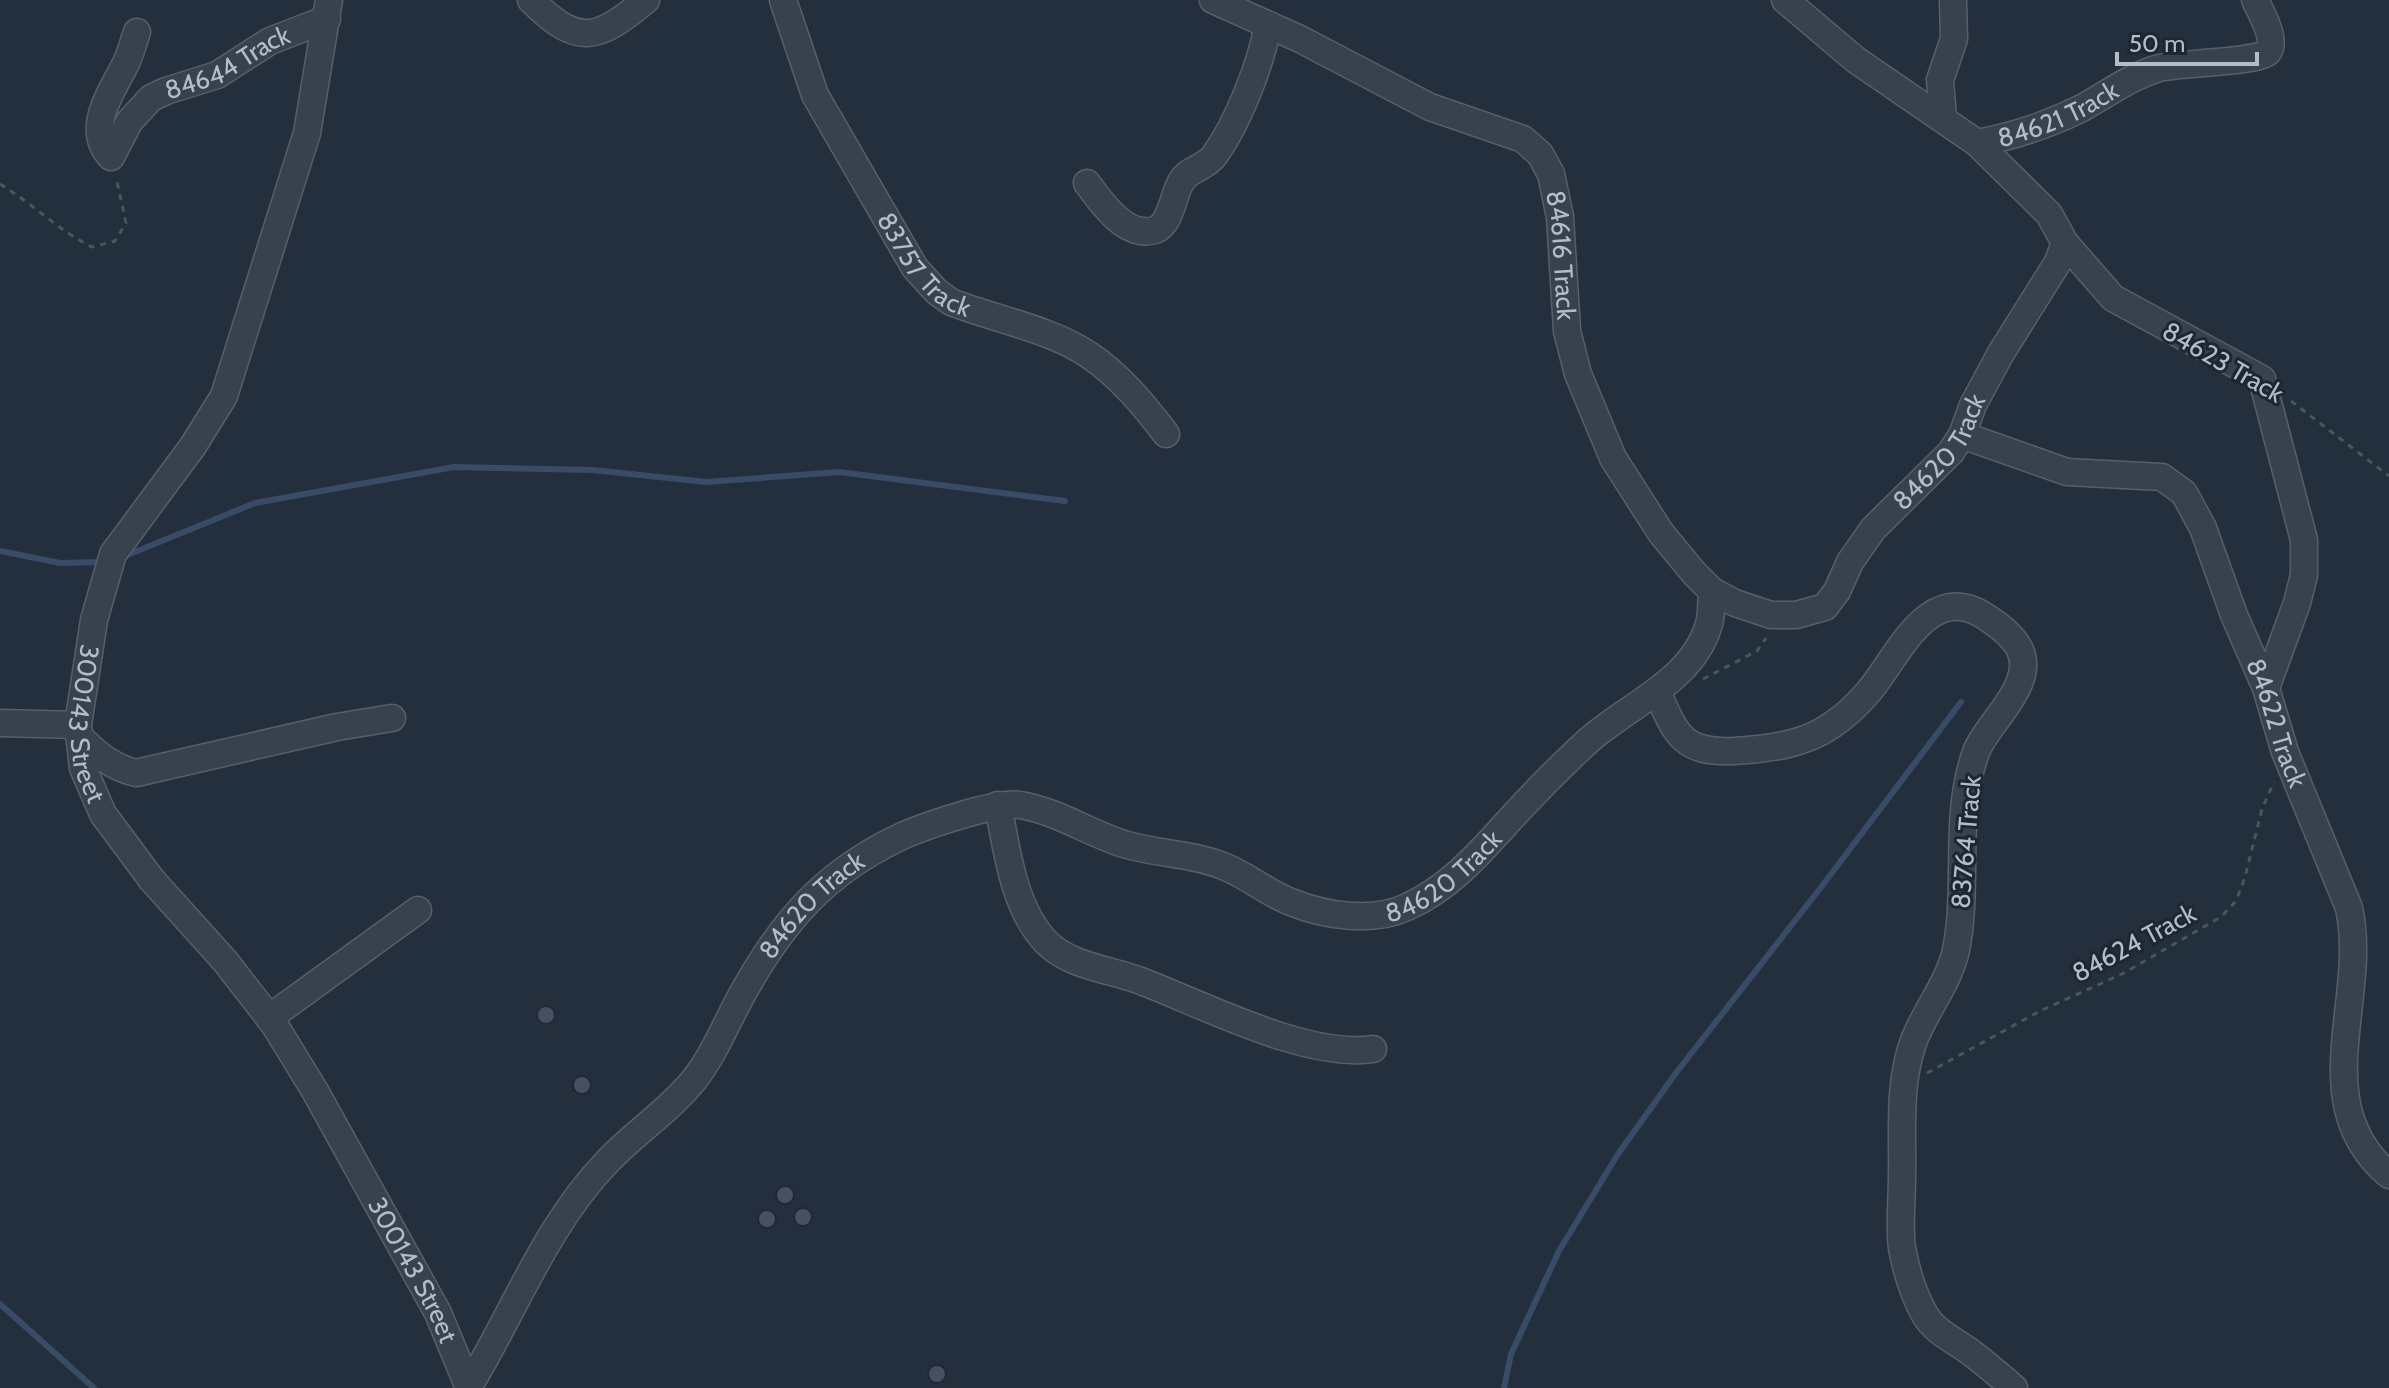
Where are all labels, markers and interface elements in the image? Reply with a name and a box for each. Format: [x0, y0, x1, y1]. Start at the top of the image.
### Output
scale bar [2117, 16, 2257, 66]
street label: 84644 Track [161, 19, 295, 106]
text: 50 m [2129, 29, 2185, 58]
street label: 84621 Track [1994, 74, 2124, 154]
street label: 84616 Track [1539, 187, 1582, 321]
street label: 83757 Track [870, 206, 975, 324]
street label: 84623 Track [2157, 314, 2290, 410]
street label: 84620 Track [1886, 388, 1992, 517]
street label: 300143 Street [61, 642, 112, 808]
street label: 84622 Track [2239, 653, 2314, 792]
street label: 83764 Track [1944, 774, 1988, 910]
street label: 84620 Track [1381, 823, 1509, 930]
street label: 84620 Track [752, 845, 871, 965]
street label: 84624 Track [2067, 897, 2202, 989]
street label: 300143 Street [361, 1192, 465, 1348]

